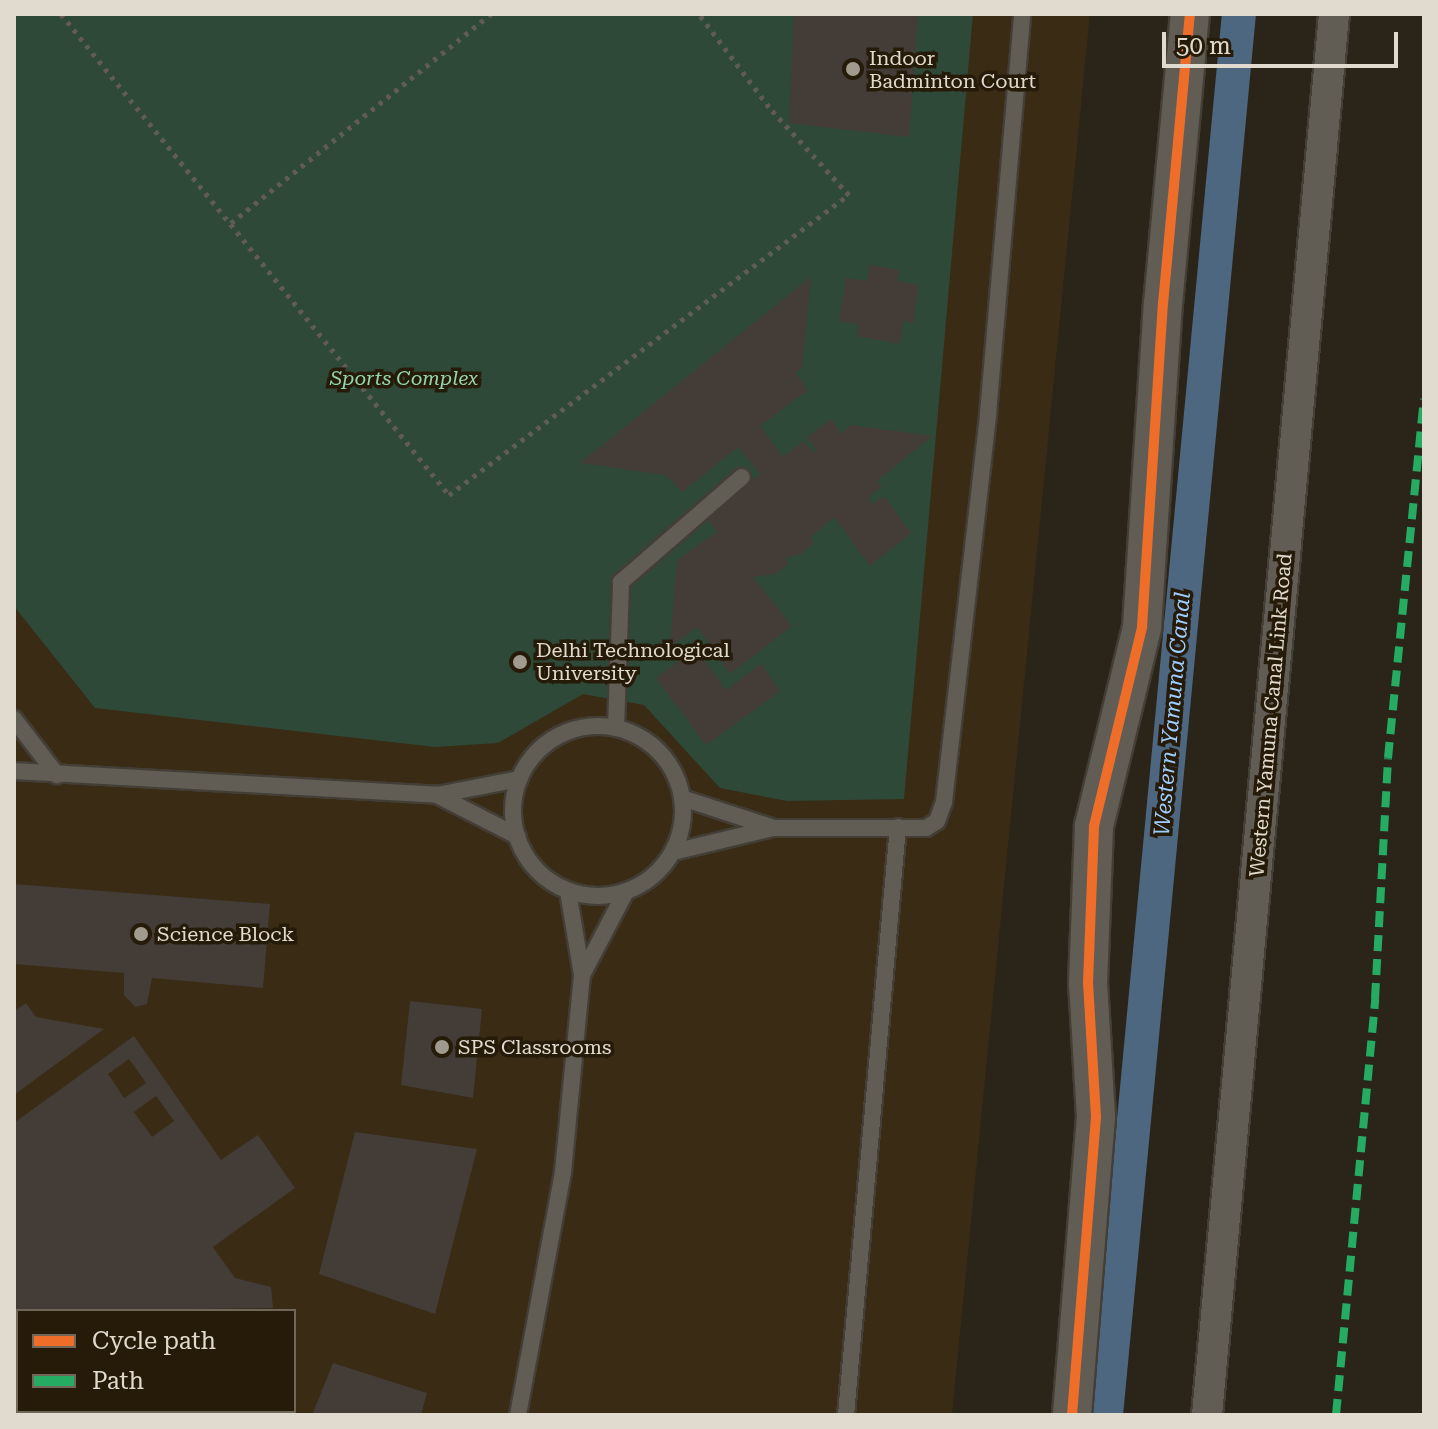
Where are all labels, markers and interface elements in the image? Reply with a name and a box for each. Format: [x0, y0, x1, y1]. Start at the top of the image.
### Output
scale bar [1166, 16, 1402, 66]
text: 50 m [1176, 32, 1231, 60]
place label: Indoor Badminton Court [869, 46, 1036, 93]
marker: Indoor Badminton Court [844, 60, 862, 78]
park label: Sports Complex [330, 366, 478, 390]
street label: Western Yamuna Canal Link Road [1245, 552, 1297, 878]
water label: Western Yamuna Canal [1148, 591, 1196, 837]
place label: Delhi Technological University [536, 638, 730, 685]
marker: Delhi Technological University [511, 653, 529, 671]
place label: Science Block [157, 922, 294, 946]
marker: Science Block [132, 925, 150, 943]
place label: SPS Classrooms [458, 1035, 612, 1059]
marker: SPS Classrooms [433, 1038, 451, 1056]
legend [16, 1309, 296, 1413]
text: Cycle path [92, 1327, 216, 1355]
text: Path [92, 1367, 144, 1395]

